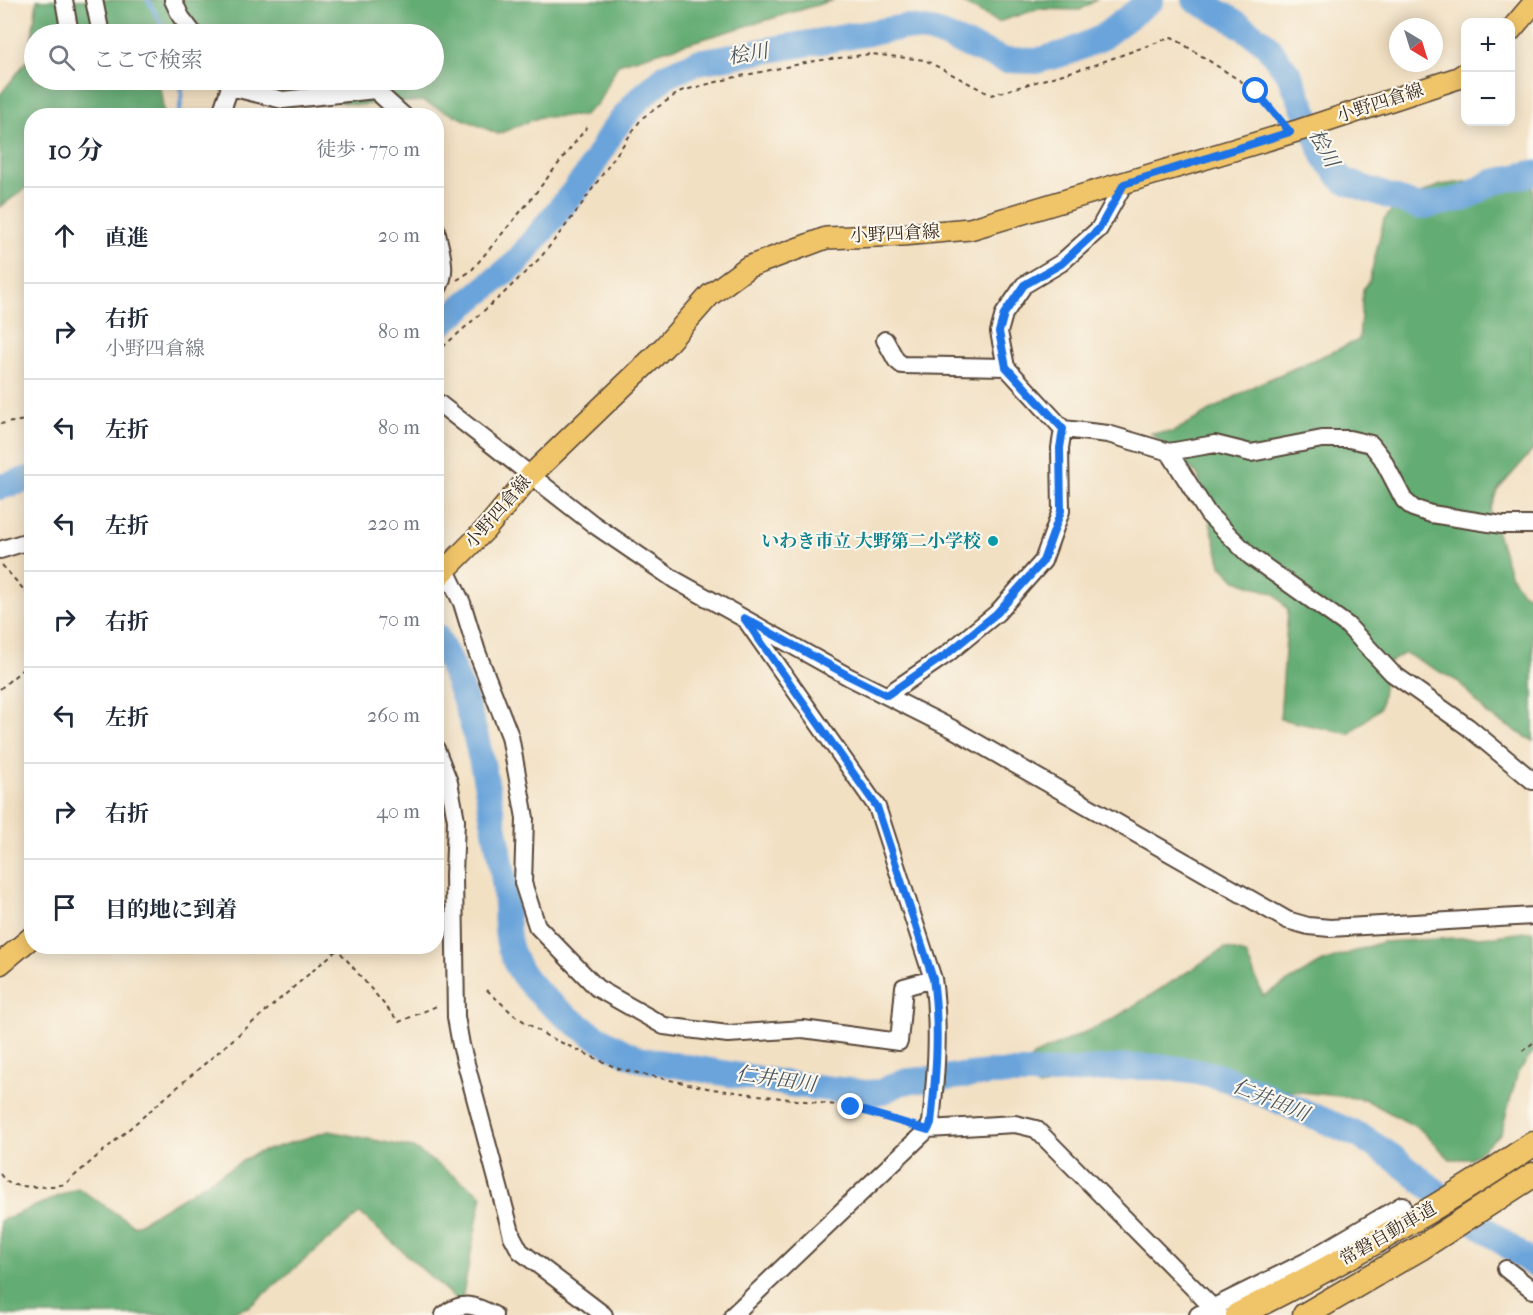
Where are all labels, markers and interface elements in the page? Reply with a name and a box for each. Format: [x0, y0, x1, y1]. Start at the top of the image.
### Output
north arrow [1389, 18, 1443, 72]
map controls [1461, 18, 1515, 126]
button: + [1461, 18, 1515, 72]
search box [24, 24, 444, 90]
water label: 桧川 [726, 39, 772, 69]
icon: search [45, 41, 78, 74]
text: ここで検索 [93, 47, 203, 73]
button: − [1461, 72, 1515, 126]
route start [1242, 77, 1268, 103]
street label: 小野四倉線 [1334, 79, 1426, 127]
water label: 桧川 [1304, 125, 1344, 173]
text: 10 分 [48, 135, 103, 166]
text: 徒歩 · 770 m [316, 138, 420, 161]
icon: ahead [48, 219, 81, 252]
street label: 小野四倉線 [850, 221, 940, 247]
text: 20 m [378, 224, 420, 247]
text: 直進 [105, 225, 149, 251]
text: 右折 [105, 306, 149, 332]
icon: right [48, 315, 81, 348]
text: 80 m [378, 320, 420, 343]
text: 小野四倉線 [105, 337, 205, 360]
icon: left [48, 411, 81, 444]
text: 80 m [378, 416, 420, 439]
text: 左折 [105, 417, 149, 443]
street label: 小野四倉線 [461, 471, 535, 553]
icon: left [48, 507, 81, 540]
text: 220 m [367, 512, 420, 535]
text: 左折 [105, 513, 149, 539]
place label: いわき市立 大野第二小学校 [761, 531, 981, 552]
marker: いわき市立 大野第二小学校 [986, 534, 1000, 548]
icon: right [48, 603, 81, 636]
text: 70 m [378, 608, 420, 631]
text: 右折 [105, 609, 149, 635]
icon: left [48, 699, 81, 732]
text: 260 m [367, 704, 420, 727]
text: 左折 [105, 705, 149, 731]
icon: right [48, 795, 81, 828]
text: 40 m [376, 800, 420, 823]
text: 右折 [105, 801, 149, 827]
icon: arrive [48, 891, 81, 924]
text: 目的地に到着 [105, 897, 237, 923]
water label: 仁井田川 [735, 1062, 819, 1096]
water label: 仁井田川 [1230, 1074, 1314, 1126]
route end [837, 1093, 863, 1119]
street label: 常磐自動車道 [1336, 1198, 1440, 1270]

